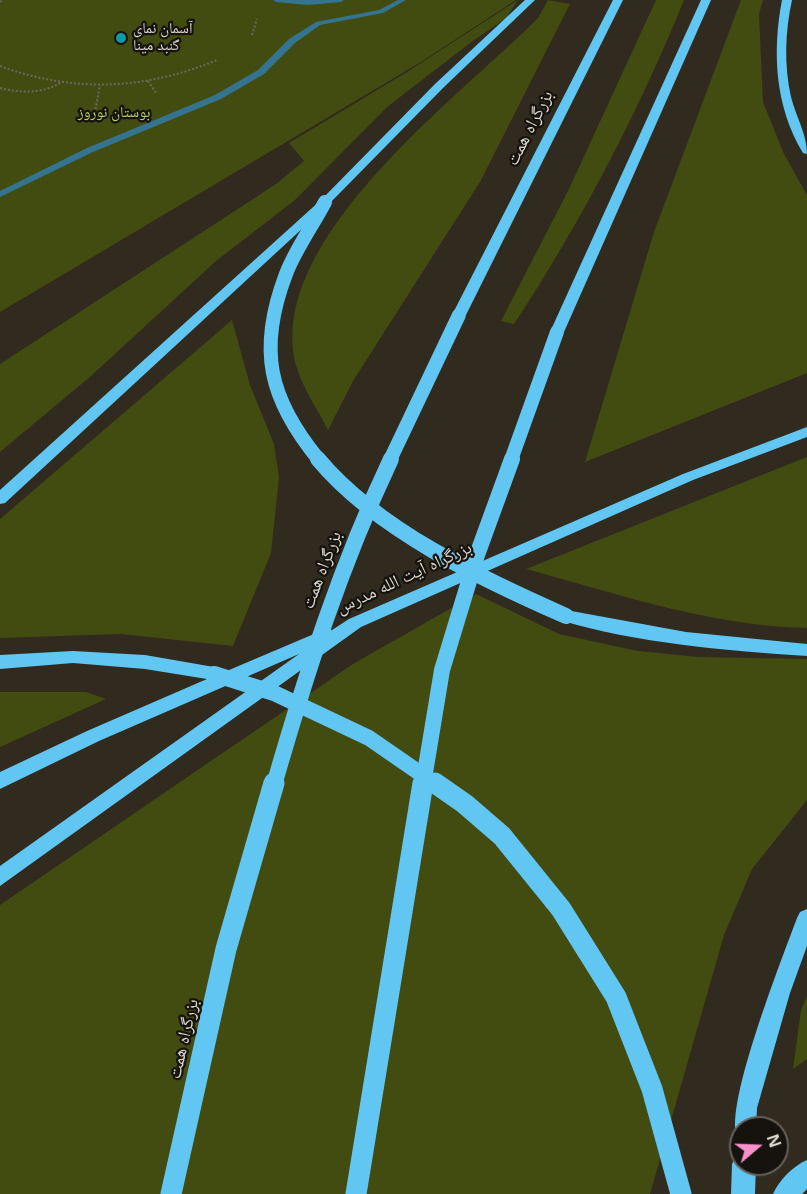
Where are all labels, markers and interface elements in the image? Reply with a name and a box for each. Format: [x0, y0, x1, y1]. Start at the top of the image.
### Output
place label: آسمان نمای گنبد مینا [133, 20, 193, 55]
marker: آسمان نمای گنبد مینا [114, 31, 128, 45]
street label: بزرگراه همت [502, 87, 558, 169]
park label: بوستان نوروز [78, 104, 150, 122]
street label: بزرگراه همت [297, 528, 347, 612]
street label: بزرگراه آیت الله مدرس [333, 537, 475, 619]
street label: بزرگراه همت [164, 997, 204, 1081]
north arrow [729, 1116, 789, 1176]
text: N [762, 1131, 787, 1151]

